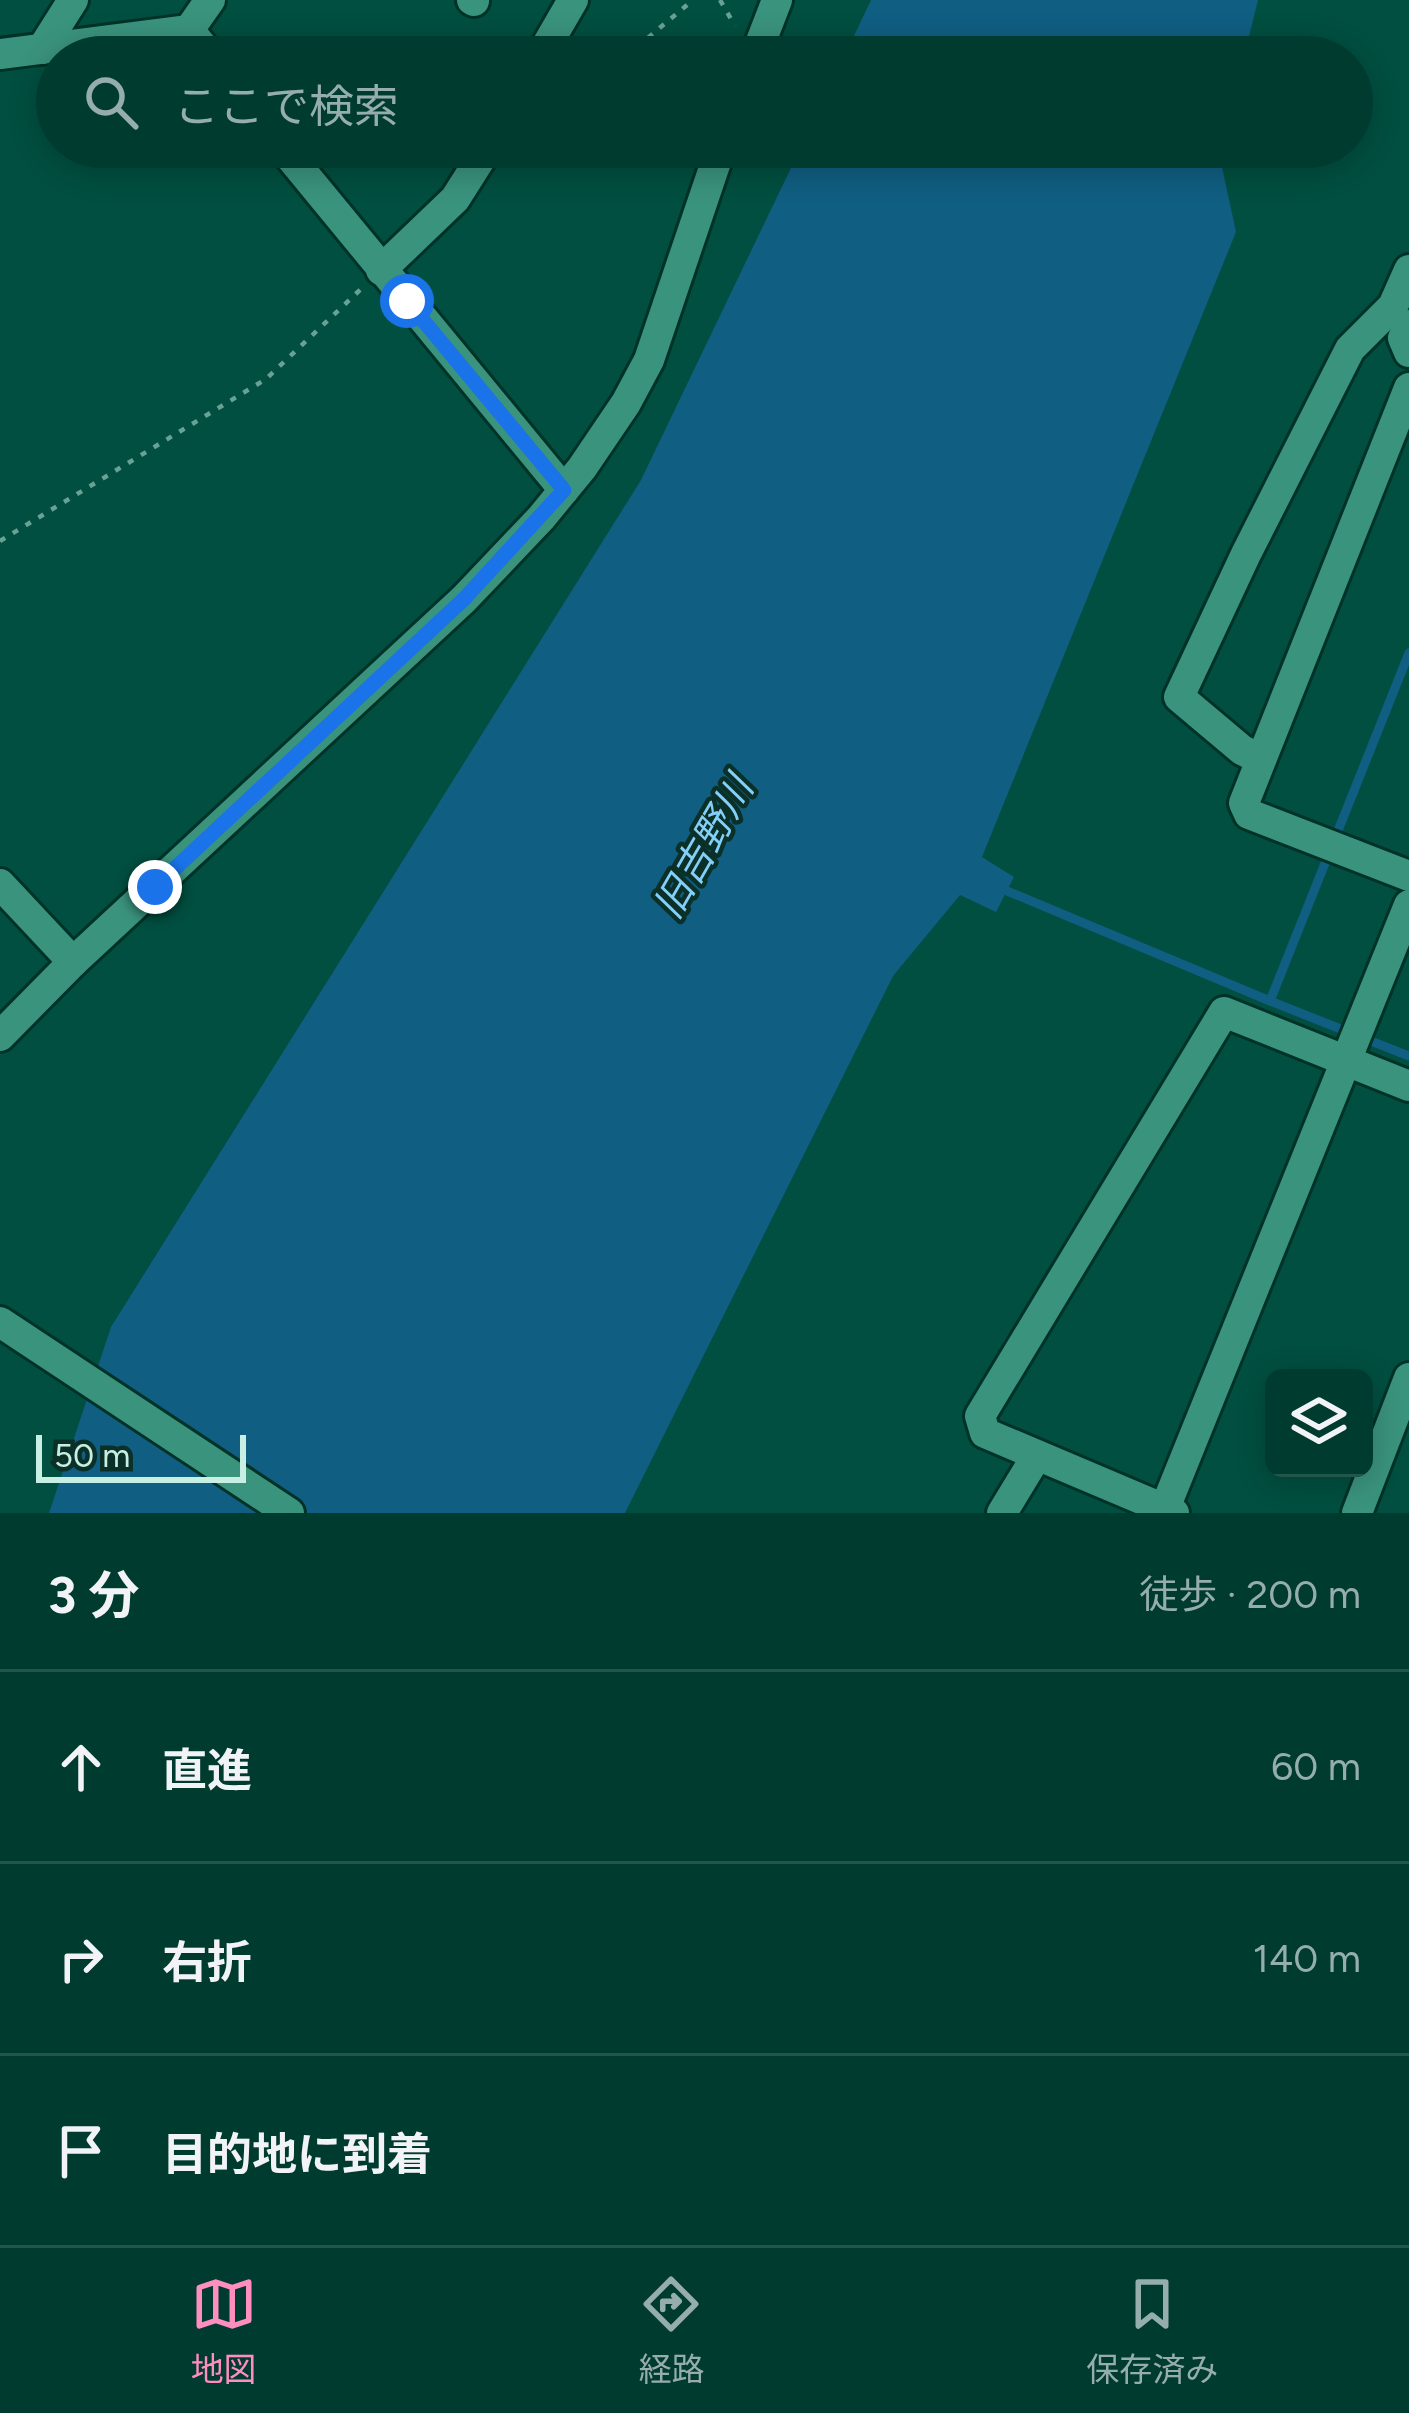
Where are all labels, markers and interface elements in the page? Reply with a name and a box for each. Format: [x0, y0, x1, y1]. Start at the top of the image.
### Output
search box [36, 36, 1373, 168]
icon: search [78, 69, 144, 135]
text: ここで検索 [174, 79, 399, 133]
route start [380, 274, 434, 328]
water label: 旧吉野川 [644, 764, 765, 927]
route end [128, 860, 182, 914]
map controls [1265, 1369, 1373, 1477]
button: layers [1265, 1369, 1373, 1477]
scale bar [36, 1429, 246, 1482]
text: 50 m [54, 1436, 130, 1475]
text: 3 分 [48, 1565, 140, 1626]
text: 徒歩 · 200 m [1139, 1571, 1361, 1618]
icon: ahead [48, 1734, 114, 1800]
text: 直進 [162, 1743, 252, 1797]
text: 60 m [1271, 1743, 1361, 1790]
icon: right [48, 1926, 114, 1992]
text: 右折 [162, 1935, 252, 1989]
text: 140 m [1253, 1935, 1361, 1982]
icon: arrive [48, 2118, 114, 2184]
text: 目的地に到着 [162, 2127, 432, 2181]
tab: 地図 [191, 2271, 257, 2391]
tab: 経路 [638, 2271, 704, 2391]
tab: 保存済み [1086, 2271, 1218, 2391]

